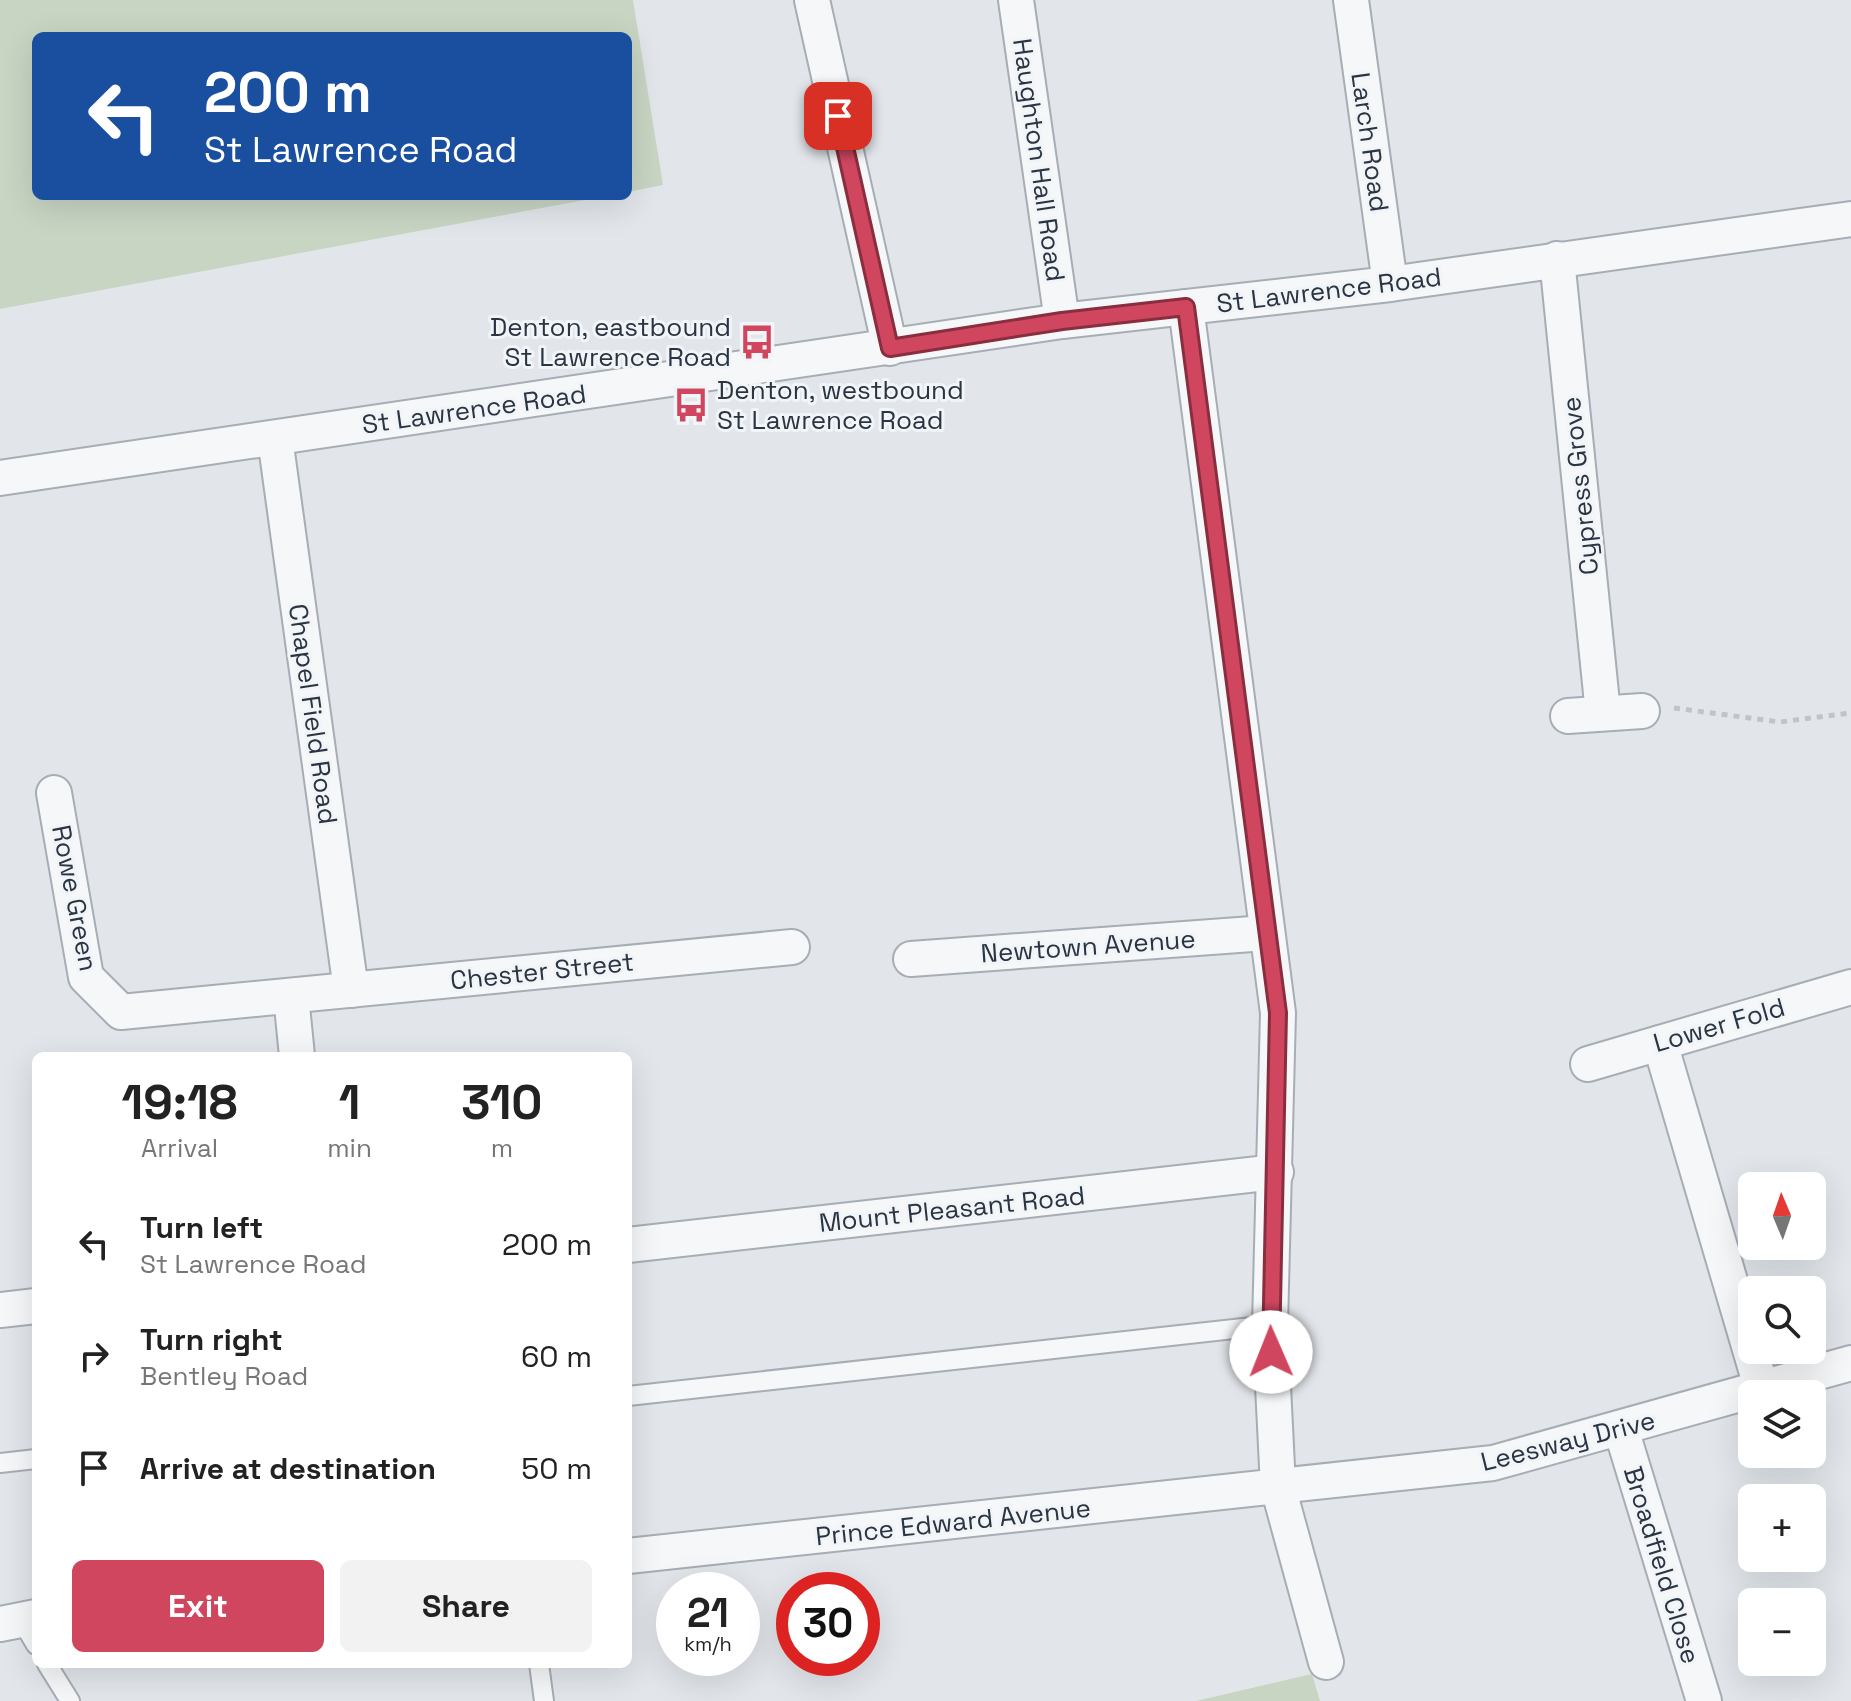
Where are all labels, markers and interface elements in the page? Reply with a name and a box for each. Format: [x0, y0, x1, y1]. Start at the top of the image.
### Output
street label: Haughton Hall Road [1005, 36, 1073, 284]
text: 200 m [204, 57, 372, 128]
icon: left [72, 64, 176, 168]
street label: Larch Road [1343, 70, 1397, 214]
pin [804, 82, 872, 150]
icon: arrive [816, 94, 860, 138]
text: St Lawrence Road [204, 127, 517, 173]
street label: St Lawrence Road [1215, 259, 1443, 321]
place label: Denton, eastbound St Lawrence Road [490, 310, 731, 374]
bus stop icon: Denton, eastbound St Lawrence Road [738, 323, 776, 361]
place label: Denton, westbound St Lawrence Road [717, 373, 964, 437]
street label: St Lawrence Road [360, 376, 588, 442]
bus stop icon: Denton, westbound St Lawrence Road [672, 386, 710, 424]
street label: Cypress Grove [1554, 395, 1606, 577]
street label: Chapel Field Road [281, 602, 345, 826]
street label: Rowe Green [44, 822, 106, 974]
street label: Newtown Avenue [979, 922, 1197, 970]
street label: Chester Street [449, 944, 635, 998]
street label: Lower Fold [1649, 990, 1789, 1060]
text: 19:18 [122, 1072, 238, 1133]
text: 1 [339, 1072, 360, 1133]
text: 310 [461, 1072, 542, 1133]
text: Arrival [141, 1131, 218, 1165]
text: min [327, 1131, 372, 1165]
text: m [491, 1131, 513, 1165]
north arrow [1738, 1172, 1826, 1260]
map controls [1738, 1172, 1826, 1676]
street label: Mount Pleasant Road [817, 1178, 1087, 1240]
text: Turn left [140, 1208, 263, 1247]
icon: left [72, 1222, 116, 1266]
text: 200 m [502, 1225, 592, 1264]
text: St Lawrence Road [140, 1247, 366, 1281]
button: search [1738, 1276, 1826, 1364]
position arrow [1229, 1310, 1313, 1394]
text: Turn right [140, 1320, 283, 1359]
icon: right [72, 1334, 116, 1378]
text: 60 m [521, 1337, 592, 1376]
text: Bentley Road [140, 1359, 308, 1393]
button: layers [1738, 1380, 1826, 1468]
street label: Leesway Drive [1477, 1403, 1659, 1479]
icon: arrive [72, 1446, 116, 1490]
text: Arrive at destination [140, 1449, 436, 1488]
text: 50 m [521, 1449, 592, 1488]
street label: Broadfield Close [1616, 1462, 1708, 1668]
button: + [1738, 1484, 1826, 1572]
street label: Prince Edward Avenue [814, 1491, 1092, 1553]
button: Exit [72, 1560, 324, 1652]
button: Share [340, 1560, 592, 1652]
speed limit sign: 30 [776, 1572, 880, 1676]
text: 21 [687, 1588, 729, 1639]
button: − [1738, 1588, 1826, 1676]
text: km/h [684, 1631, 732, 1657]

